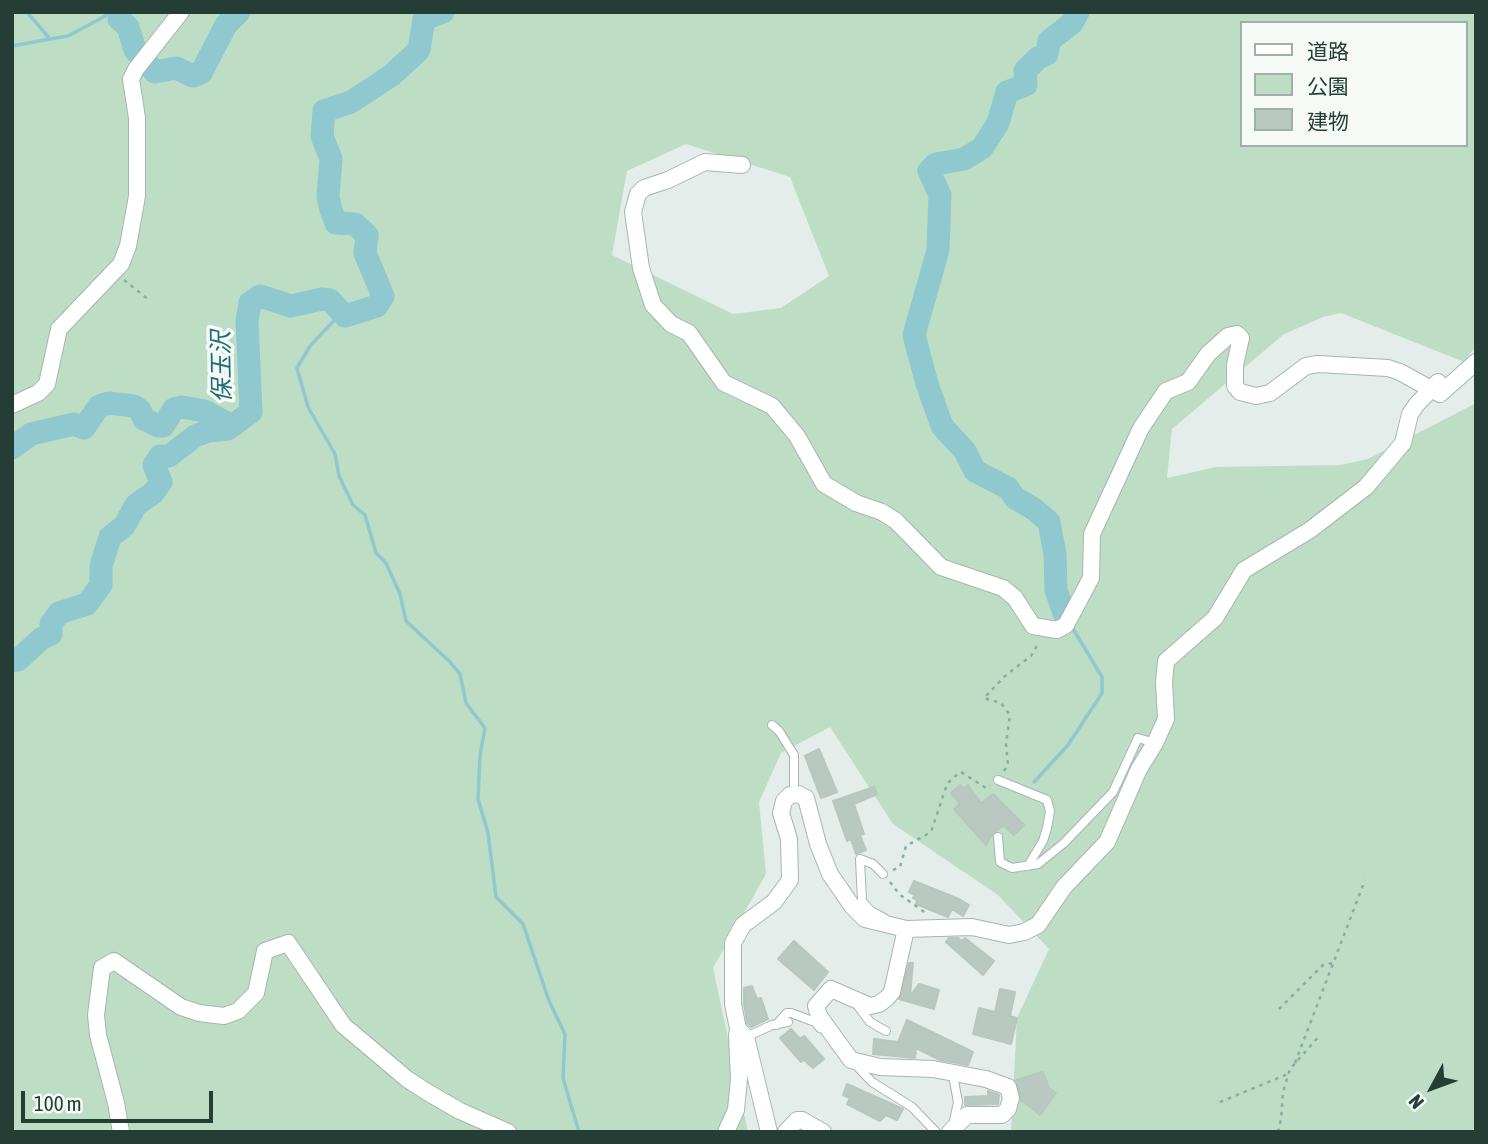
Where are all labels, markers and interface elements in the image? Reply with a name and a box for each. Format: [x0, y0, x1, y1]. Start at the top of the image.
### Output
legend [1240, 21, 1467, 147]
text: 道路 [1307, 39, 1349, 63]
text: 公園 [1307, 74, 1349, 98]
text: 建物 [1307, 109, 1349, 133]
water label: 保玉沢 [207, 331, 237, 403]
north arrow [1397, 1053, 1467, 1123]
scale bar [24, 1078, 217, 1122]
text: N [1404, 1090, 1428, 1113]
text: 100 m [34, 1091, 82, 1115]

